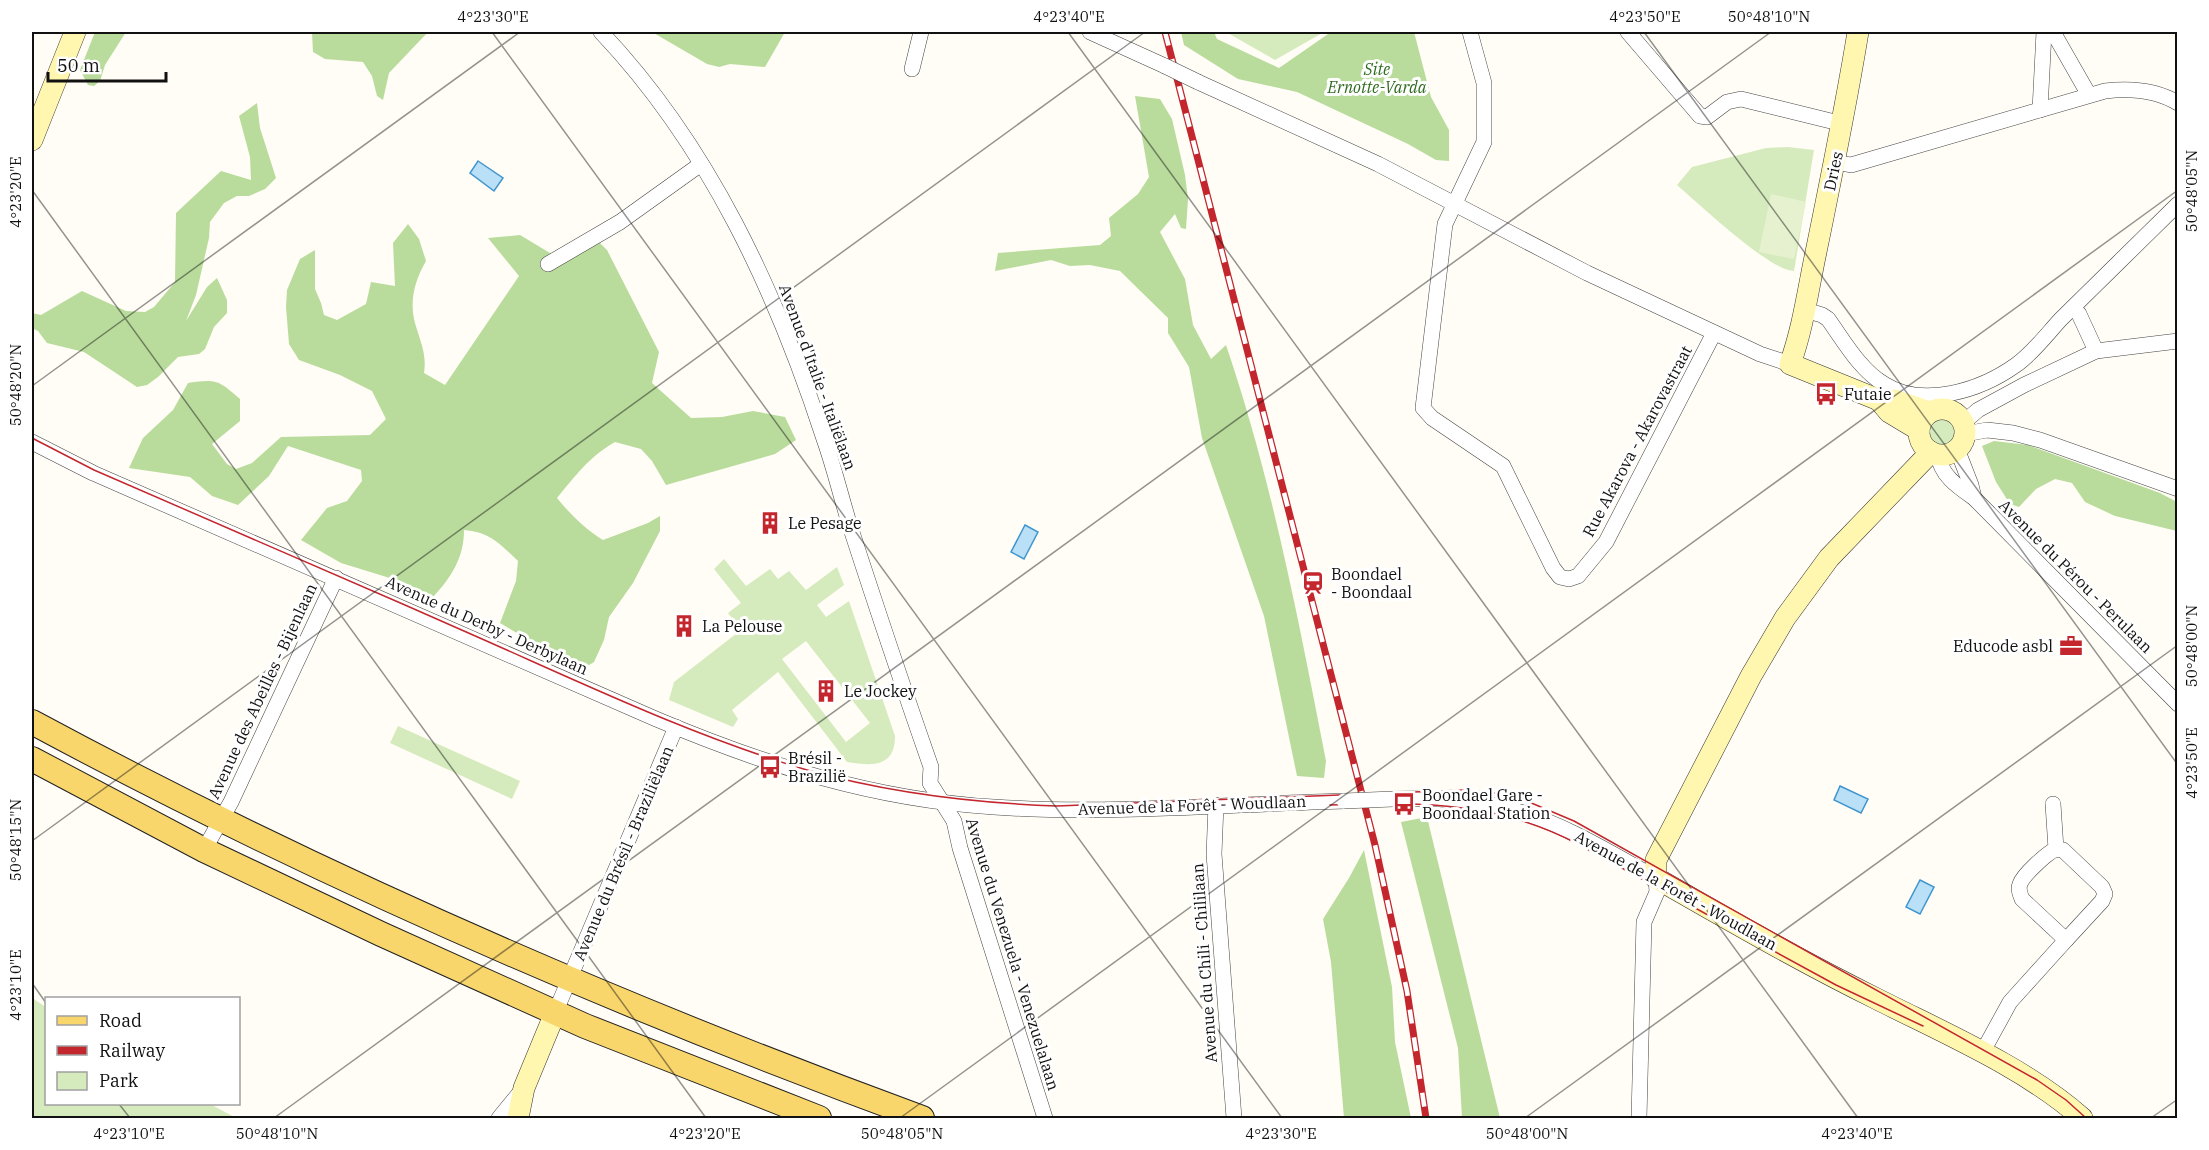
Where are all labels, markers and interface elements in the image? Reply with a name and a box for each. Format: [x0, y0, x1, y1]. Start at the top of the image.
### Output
text: 4°23'30"E [457, 7, 529, 26]
text: 4°23'40"E [1033, 7, 1105, 26]
text: 4°23'50"E [1609, 7, 1681, 26]
text: 50°48'10"N [1728, 7, 1810, 26]
scale bar [48, 45, 166, 83]
text: 50 m [57, 54, 100, 77]
park label: Site Ernotte-Varda [1327, 59, 1427, 97]
street label: Dries [1819, 149, 1847, 193]
text: 50°48'05"N [2182, 150, 2201, 232]
text: 4°23'20"E [6, 156, 25, 228]
street label: Avenue d'Italie - Italiëlaan [775, 281, 861, 473]
street label: Rue Akarova - Akarovastraat [1578, 342, 1696, 540]
text: 50°48'20"N [6, 344, 25, 426]
bus stop icon: Futaie [1813, 381, 1839, 407]
place label: Futaie [1844, 384, 1892, 404]
street label: Avenue du Pérou - Perulaan [1995, 495, 2157, 657]
building icon: Le Pesage [757, 510, 783, 536]
place label: Le Pesage [788, 513, 862, 533]
place label: Boondael - Boondaal [1331, 564, 1412, 602]
station icon: Boondael - Boondaal [1300, 570, 1326, 596]
street label: Avenue du Derby - Derbylaan [383, 571, 591, 679]
street label: Avenue des Abeilles - Bijenlaan [203, 580, 321, 802]
text: 50°48'00"N [2182, 605, 2201, 687]
building icon: La Pelouse [671, 613, 697, 639]
place label: La Pelouse [702, 616, 782, 636]
office icon: Educode asbl [2058, 633, 2084, 659]
place label: Educode asbl [1953, 636, 2053, 656]
building icon: Le Jockey [813, 678, 839, 704]
place label: Le Jockey [844, 681, 917, 701]
text: 4°23'50"E [2182, 727, 2201, 799]
street label: Avenue du Brésil - Braziliëlaan [569, 742, 677, 964]
place label: Brésil - Brazilië [788, 748, 846, 786]
bus stop icon: Brésil - Brazilië [757, 754, 783, 780]
place label: Boondael Gare - Boondaal Station [1422, 785, 1550, 823]
street label: Avenue de la Forêt - Woudlaan [1077, 791, 1307, 819]
bus stop icon: Boondael Gare - Boondaal Station [1391, 791, 1417, 817]
text: 50°48'15"N [6, 799, 25, 881]
street label: Avenue du Venezuela - Venezuelalaan [962, 815, 1064, 1093]
street label: Avenue de la Forêt - Woudlaan [1571, 826, 1781, 954]
street label: Avenue du Chili - Chililaan [1187, 863, 1221, 1063]
text: 4°23'10"E [6, 949, 25, 1021]
legend [45, 997, 240, 1105]
text: Road [99, 1009, 142, 1032]
text: Railway [99, 1039, 165, 1062]
text: Park [99, 1069, 139, 1092]
text: 4°23'10"E [93, 1124, 165, 1143]
text: 50°48'10"N [236, 1124, 318, 1143]
text: 4°23'20"E [669, 1124, 741, 1143]
text: 50°48'05"N [861, 1124, 943, 1143]
text: 4°23'30"E [1245, 1124, 1317, 1143]
text: 50°48'00"N [1486, 1124, 1568, 1143]
text: 4°23'40"E [1821, 1124, 1893, 1143]

